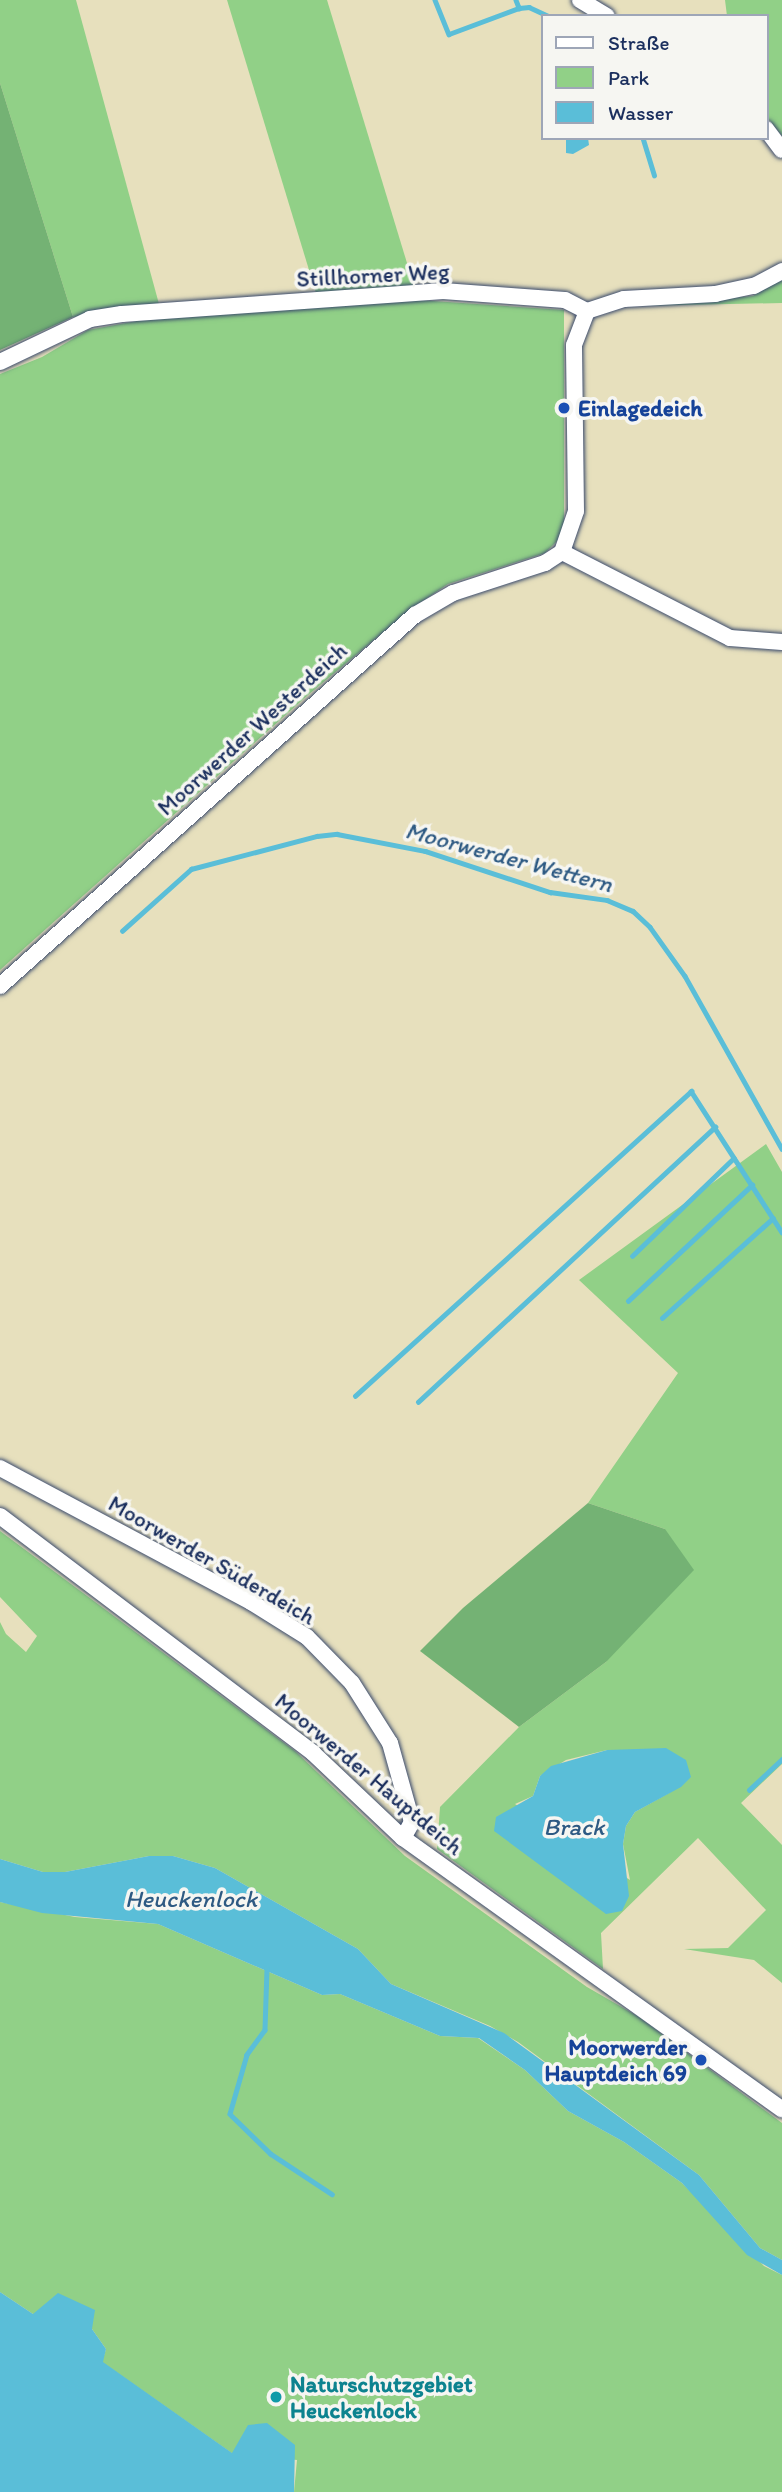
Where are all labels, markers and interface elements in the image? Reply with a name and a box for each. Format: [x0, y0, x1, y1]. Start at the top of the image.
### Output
legend [540, 14, 768, 140]
text: Straße [608, 30, 669, 55]
text: Park [608, 65, 649, 90]
text: Wasser [608, 100, 673, 125]
street label: Stillhorner Weg [296, 257, 450, 293]
place label: Einlagedeich [578, 394, 702, 422]
marker: Einlagedeich [556, 400, 572, 416]
street label: Moorwerder Westerdeich [152, 637, 352, 821]
water label: Moorwerder Wettern [403, 816, 615, 898]
street label: Moorwerder Süderdeich [104, 1490, 320, 1630]
street label: Moorwerder Hauptdeich [269, 1687, 469, 1861]
water label: Brack [544, 1813, 604, 1841]
water label: Heuckenlock [125, 1885, 257, 1913]
place label: Moorwerder Hauptdeich 69 [544, 2033, 687, 2087]
marker: Moorwerder Hauptdeich 69 [693, 2052, 709, 2068]
place label: Naturschutzgebiet Heuckenlock [290, 2370, 473, 2424]
marker: Naturschutzgebiet Heuckenlock [268, 2389, 284, 2405]

